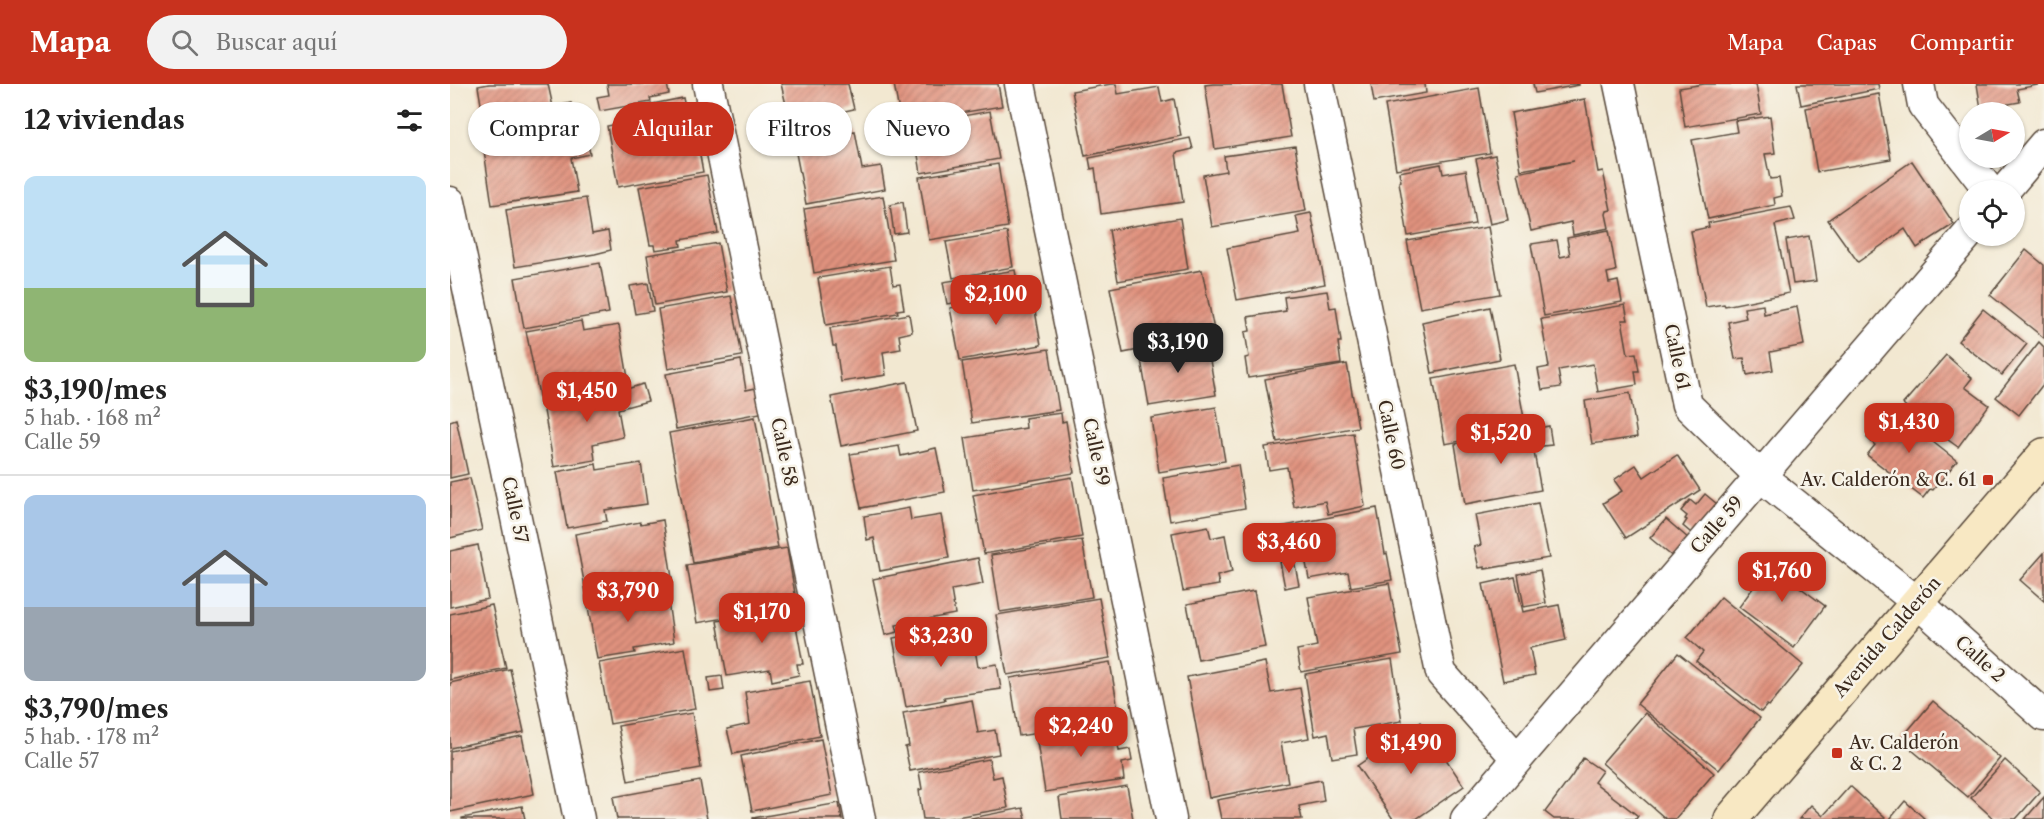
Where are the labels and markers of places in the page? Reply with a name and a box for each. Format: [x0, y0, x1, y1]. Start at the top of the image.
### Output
pin: $2,100 [947, 275, 1045, 326]
pin: $3,190 [1129, 323, 1227, 374]
pin: $1,450 [538, 372, 636, 423]
pin: $1,430 [1860, 403, 1958, 454]
pin: $1,520 [1452, 414, 1550, 465]
place label: Av. Calderón & C. 61 [1800, 469, 1976, 491]
marker: Av. Calderón & C. 61 [1981, 473, 1995, 487]
pin: $3,460 [1240, 523, 1338, 574]
pin: $1,760 [1733, 552, 1831, 603]
pin: $3,790 [579, 572, 677, 623]
pin: $1,170 [713, 593, 811, 644]
pin: $3,230 [892, 617, 990, 668]
pin: $2,240 [1032, 707, 1130, 758]
pin: $1,490 [1362, 724, 1460, 775]
place label: Av. Calderón & C. 2 [1848, 732, 1959, 775]
marker: Av. Calderón & C. 2 [1830, 746, 1844, 760]

